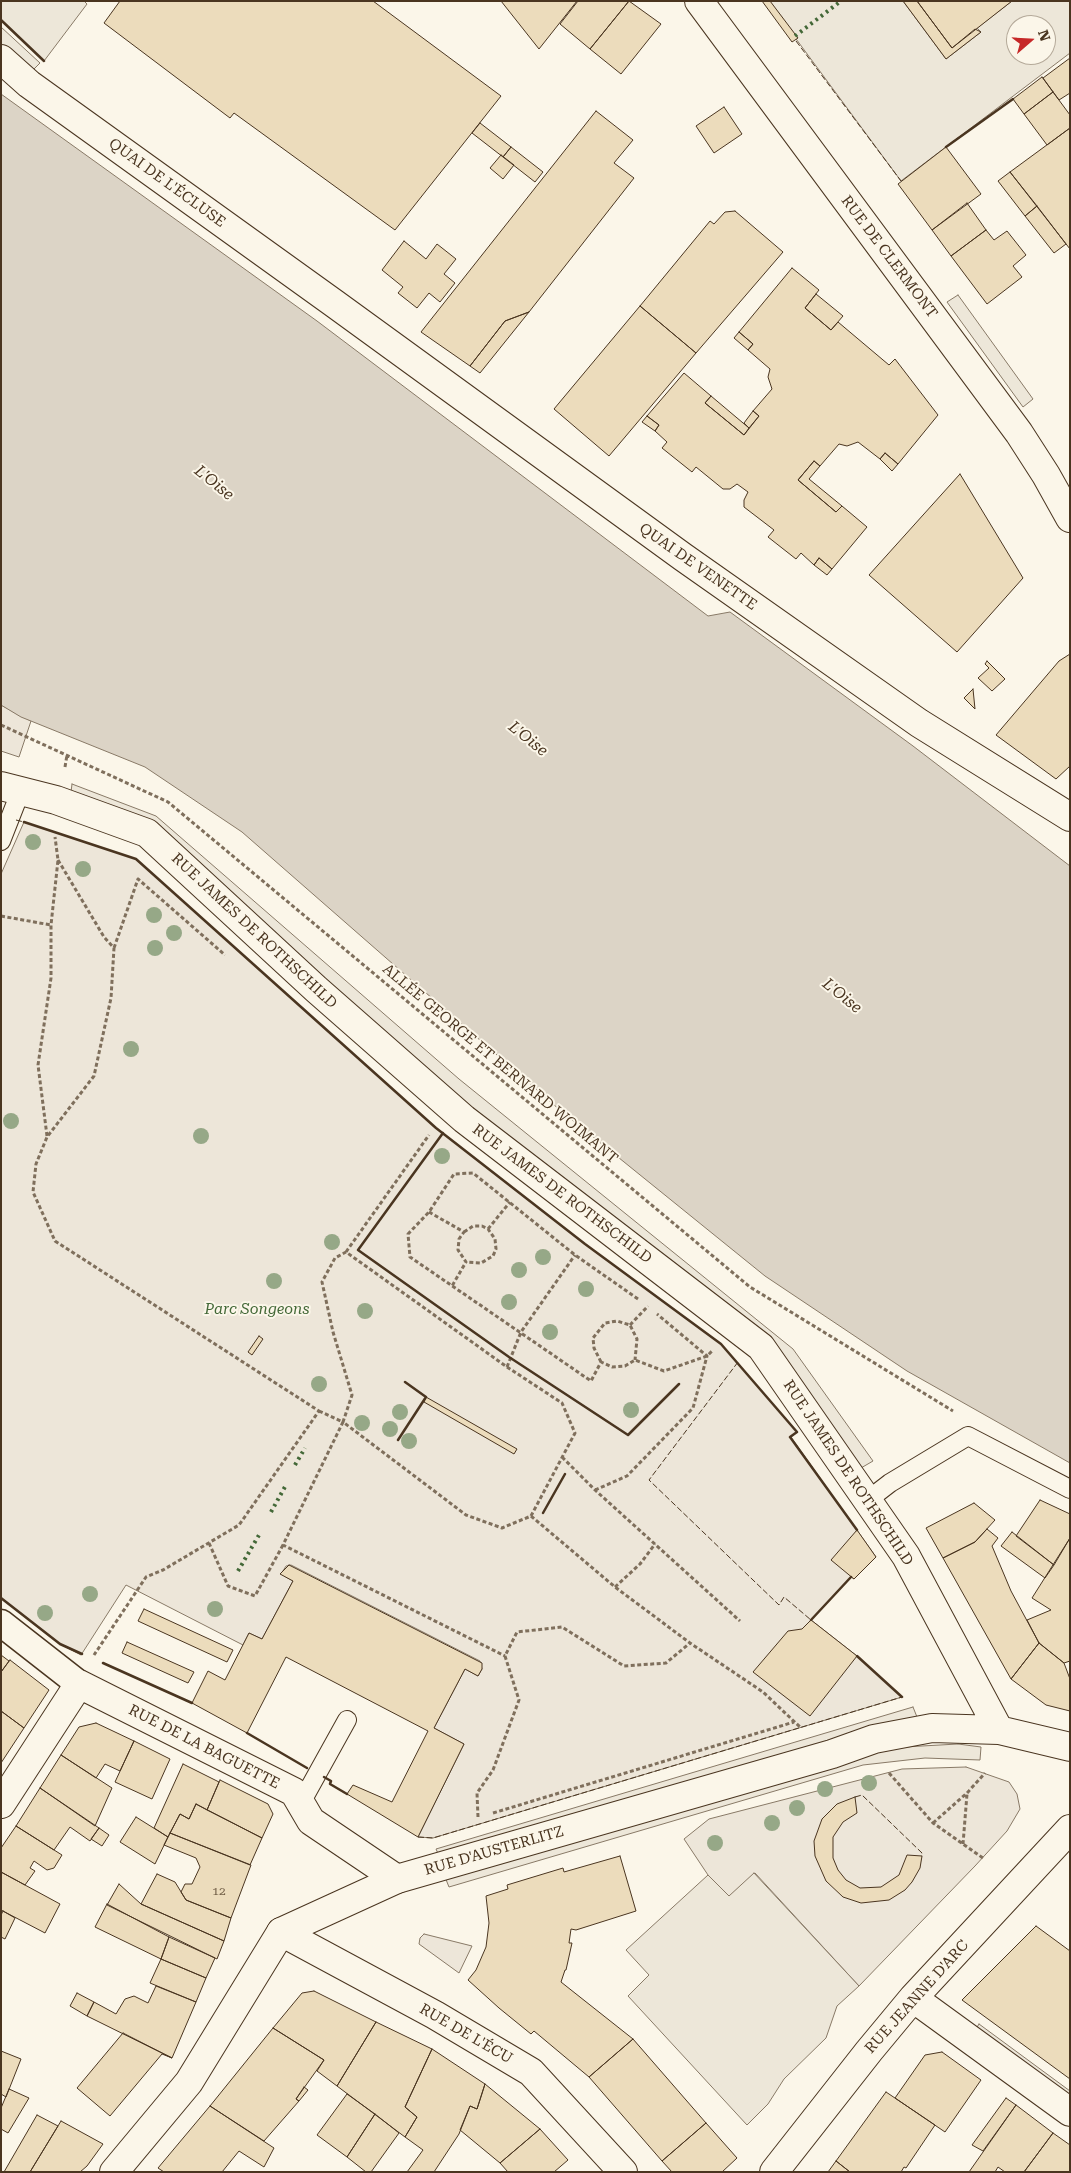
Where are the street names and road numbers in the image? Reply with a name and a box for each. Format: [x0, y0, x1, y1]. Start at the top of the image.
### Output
street label: QUAI DE L'ÉCLUSE [105, 135, 229, 231]
street label: RUE DE CLERMONT [837, 192, 941, 322]
street label: QUAI DE VENETTE [636, 520, 760, 614]
street label: RUE JAMES DE ROTHSCHILD [167, 849, 341, 1013]
street label: ALLÉE GEORGE ET BERNARD WOIMANT [379, 960, 621, 1168]
street label: RUE JAMES DE ROTHSCHILD [469, 1121, 655, 1267]
street label: RUE JAMES DE ROTHSCHILD [779, 1377, 917, 1569]
street label: RUE DE LA BAGUETTE [125, 1701, 283, 1793]
street label: RUE D'AUSTERLITZ [422, 1823, 566, 1879]
street label: RUE JEANNE D'ARC [861, 1937, 973, 2057]
street label: RUE DE L'ÉCU [416, 2000, 516, 2068]

